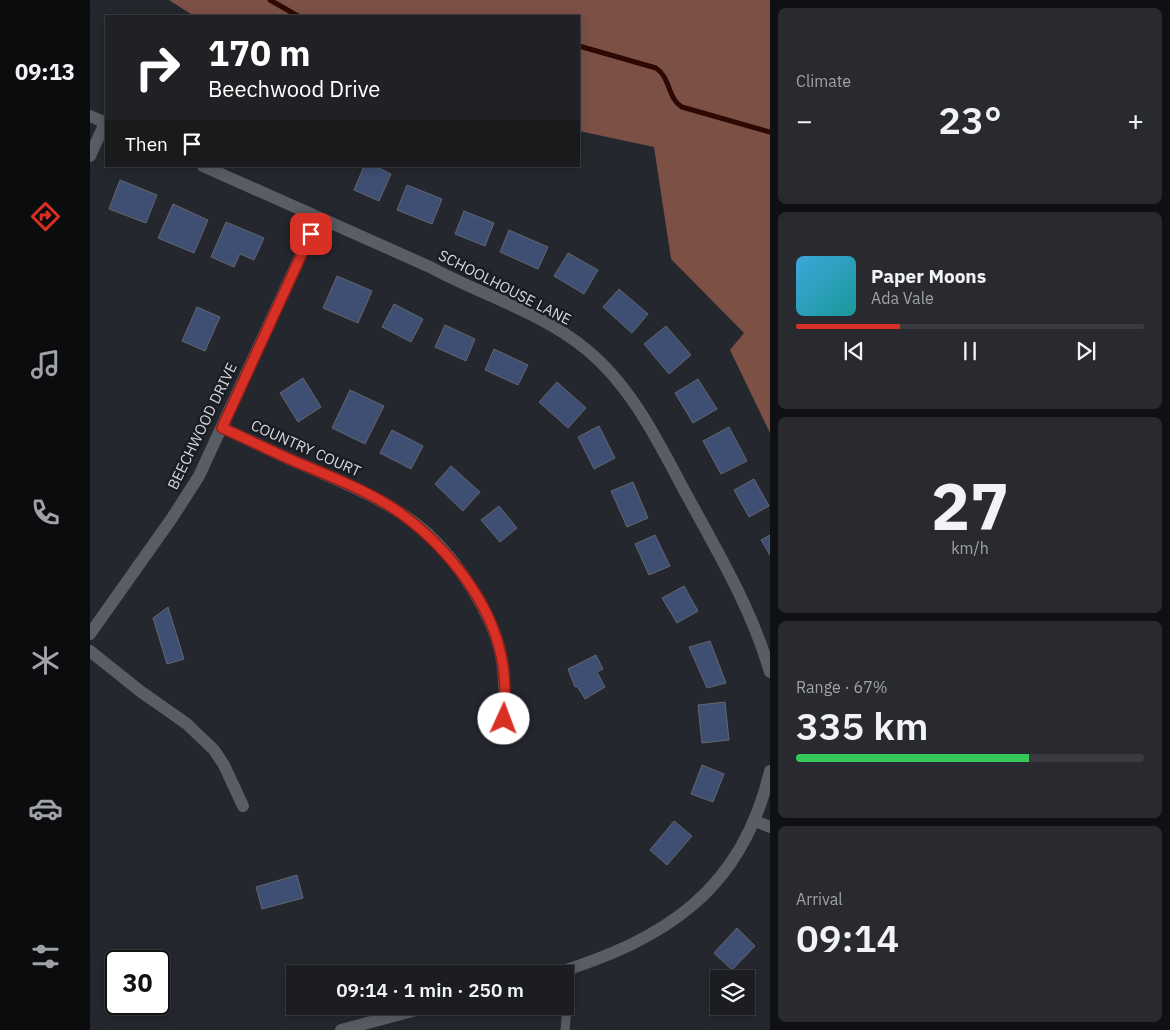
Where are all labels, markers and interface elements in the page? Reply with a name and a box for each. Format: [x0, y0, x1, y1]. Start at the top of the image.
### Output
text: 170 m [208, 30, 311, 76]
icon: right [125, 35, 190, 100]
text: 09:13 [15, 57, 75, 86]
text: Climate [796, 71, 851, 91]
text: Beechwood Drive [208, 74, 380, 103]
text: 23° [938, 95, 1002, 144]
text: − [796, 102, 813, 139]
text: + [1127, 102, 1144, 139]
icon: arrive [178, 130, 206, 158]
text: Then [125, 132, 168, 156]
icon: directions [28, 199, 63, 234]
pin [290, 213, 332, 255]
icon: arrive [297, 220, 325, 248]
street label: SCHOOLHOUSE LANE [435, 245, 575, 329]
text: Paper Moons [871, 264, 986, 288]
text: Ada Vale [871, 288, 934, 308]
icon: previous [840, 337, 868, 365]
icon: pause [956, 337, 984, 365]
icon: next [1072, 337, 1100, 365]
icon: music [28, 347, 63, 382]
street label: BEECHWOOD DRIVE [163, 359, 241, 493]
street label: COUNTRY COURT [248, 415, 364, 481]
text: 27 [931, 463, 1009, 548]
icon: phone [28, 495, 63, 530]
text: km/h [951, 538, 989, 558]
icon: climate [28, 643, 63, 678]
text: Range · 67% [796, 677, 888, 697]
position arrow [477, 692, 529, 744]
text: 335 km [796, 701, 928, 750]
icon: car [28, 791, 63, 826]
text: Arrival [796, 889, 843, 909]
text: 09:14 [796, 913, 899, 962]
icon: filters [28, 939, 63, 974]
speed limit sign: 30 [105, 950, 170, 1015]
map controls [710, 970, 755, 1015]
button: layers [710, 970, 755, 1015]
text: 09:14 · 1 min · 250 m [336, 978, 524, 1002]

